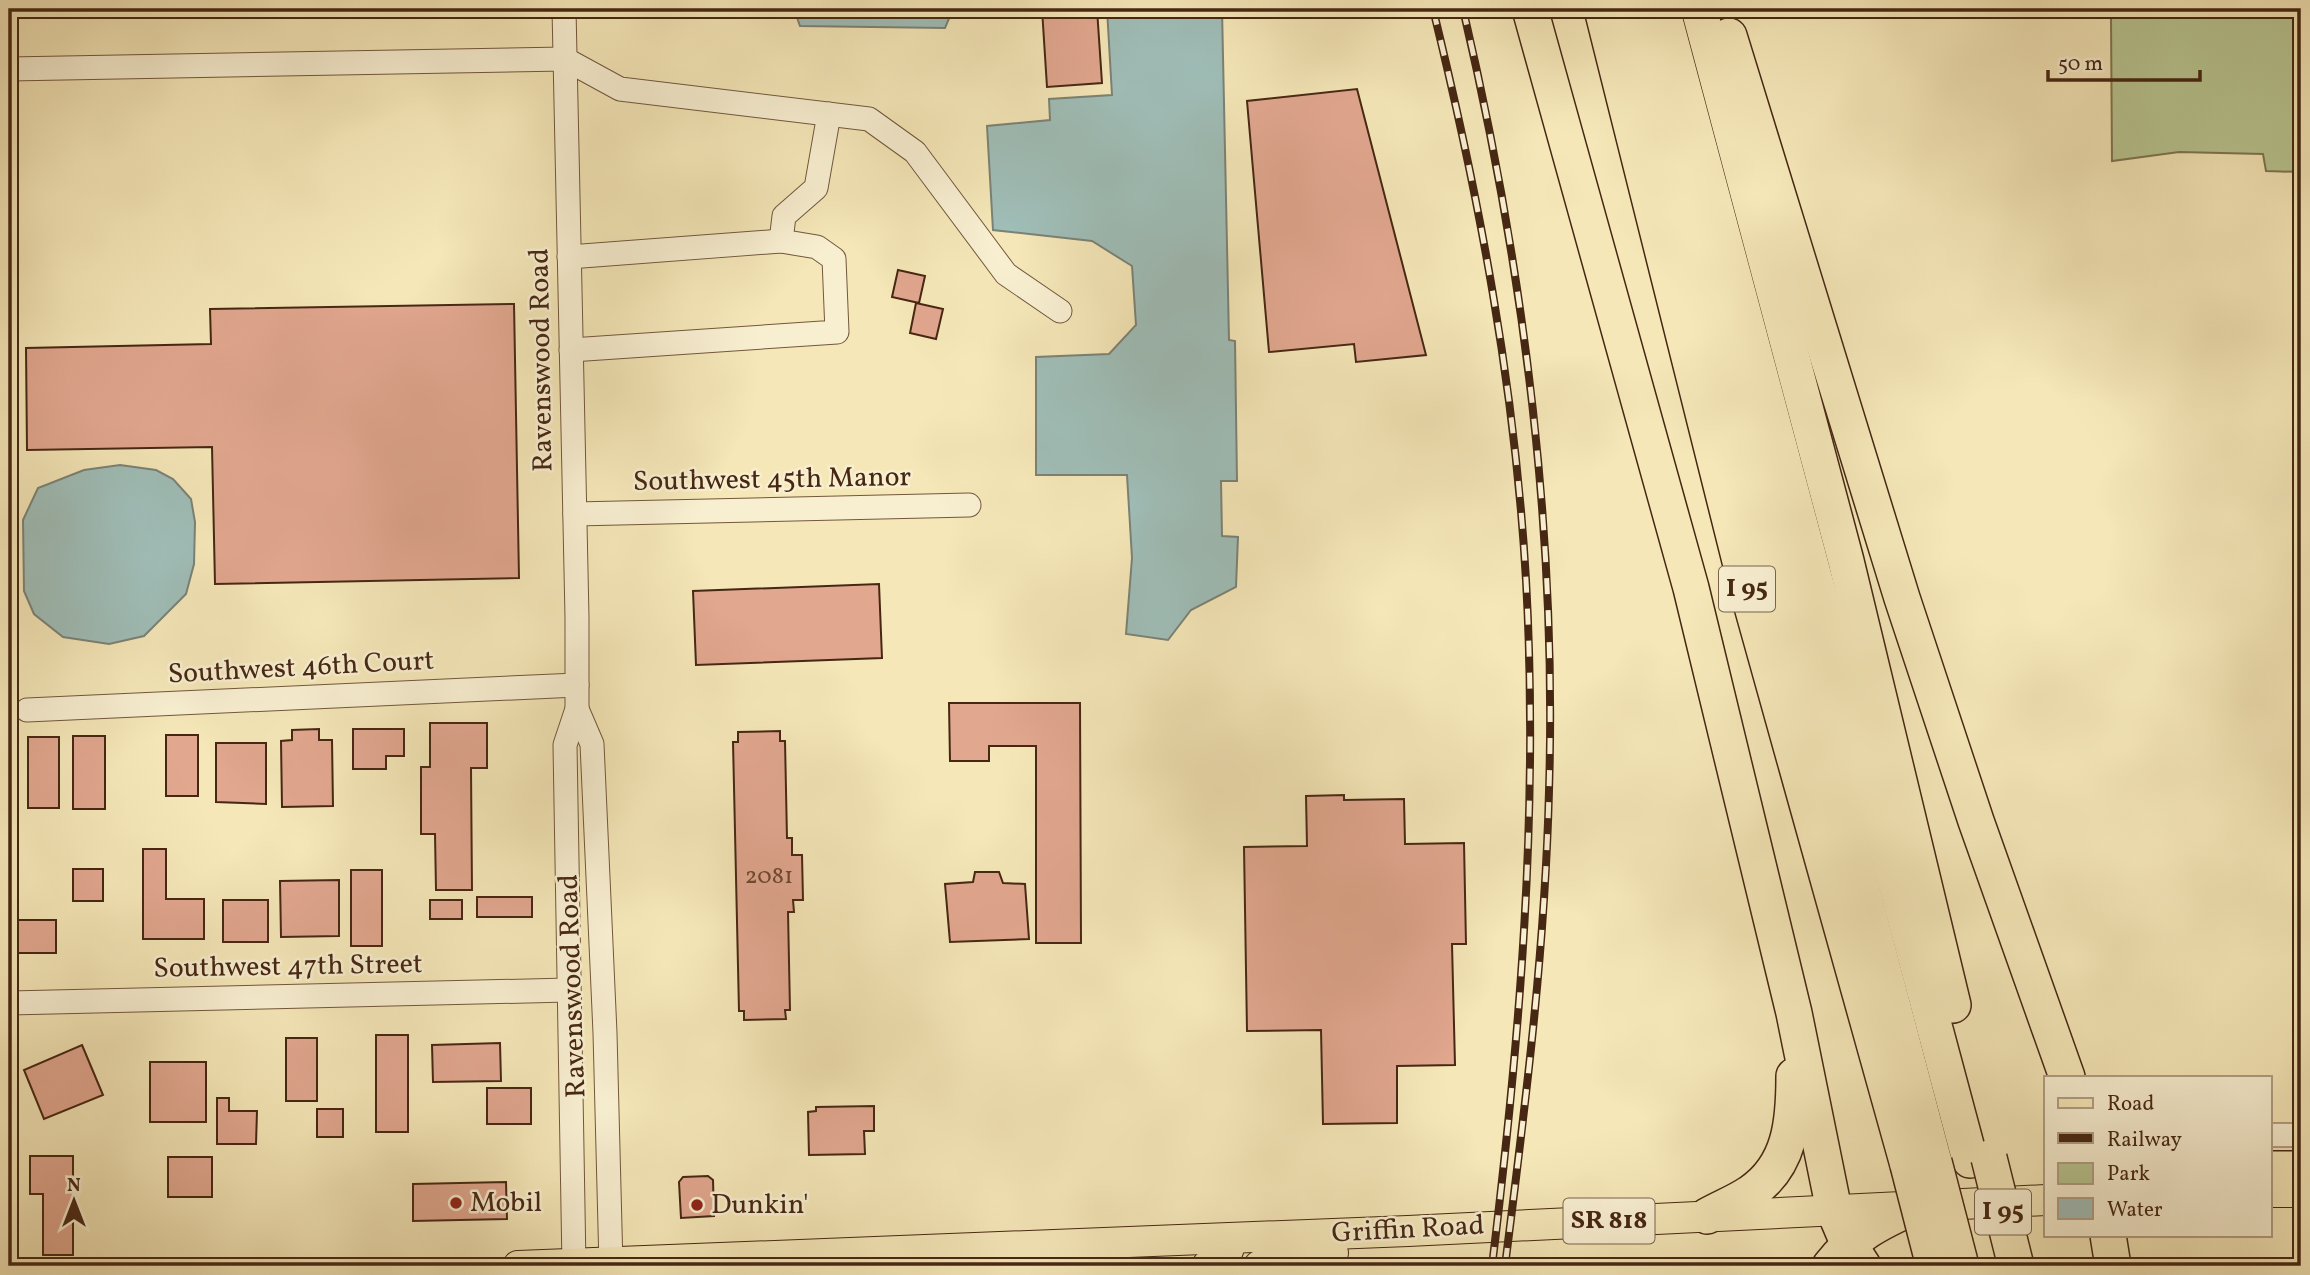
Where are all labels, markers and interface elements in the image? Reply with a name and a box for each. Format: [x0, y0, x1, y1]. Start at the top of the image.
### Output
scale bar [2048, 38, 2200, 82]
text: 50 m [2058, 50, 2103, 79]
street label: Ravenswood Road [521, 248, 563, 472]
street label: Southwest 45th Manor [632, 458, 912, 502]
road number: I 95 [1719, 566, 1775, 611]
street label: Southwest 46th Court [167, 642, 435, 694]
house number: 2081 [745, 860, 793, 894]
street label: Ravenswood Road [550, 873, 596, 1099]
street label: Southwest 47th Street [153, 945, 423, 989]
legend [2044, 1076, 2272, 1236]
text: Road [2107, 1090, 2154, 1119]
text: Railway [2107, 1126, 2183, 1155]
text: Park [2107, 1160, 2150, 1189]
north arrow [38, 1166, 108, 1236]
text: N [67, 1173, 81, 1199]
place label: Mobil [470, 1184, 542, 1223]
place label: Dunkin' [711, 1186, 809, 1225]
road number: I 95 [1975, 1190, 2031, 1234]
marker: Mobil [448, 1195, 464, 1211]
text: Water [2107, 1196, 2163, 1225]
marker: Dunkin' [689, 1197, 705, 1213]
road number: SR 818 [1564, 1198, 1654, 1244]
street label: Griffin Road [1331, 1207, 1485, 1253]

